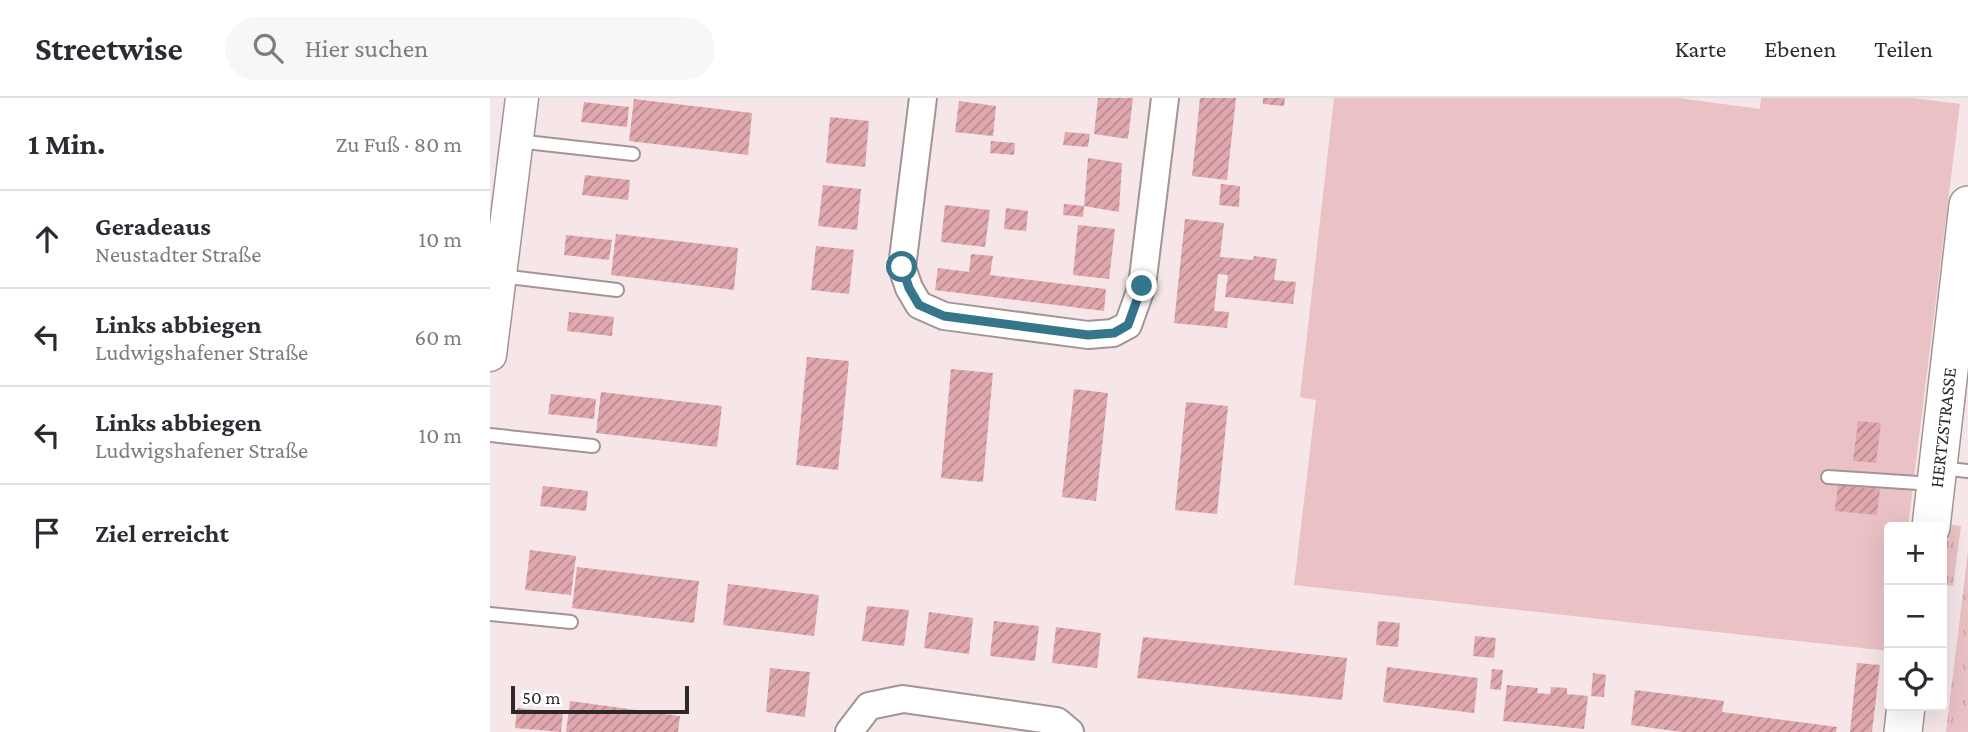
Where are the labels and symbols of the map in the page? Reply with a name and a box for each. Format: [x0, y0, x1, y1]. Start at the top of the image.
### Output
route start [886, 251, 917, 282]
route end [1126, 270, 1157, 301]
street label: HERTZSTRASSE [1926, 366, 1960, 489]
scale bar [511, 683, 690, 715]

